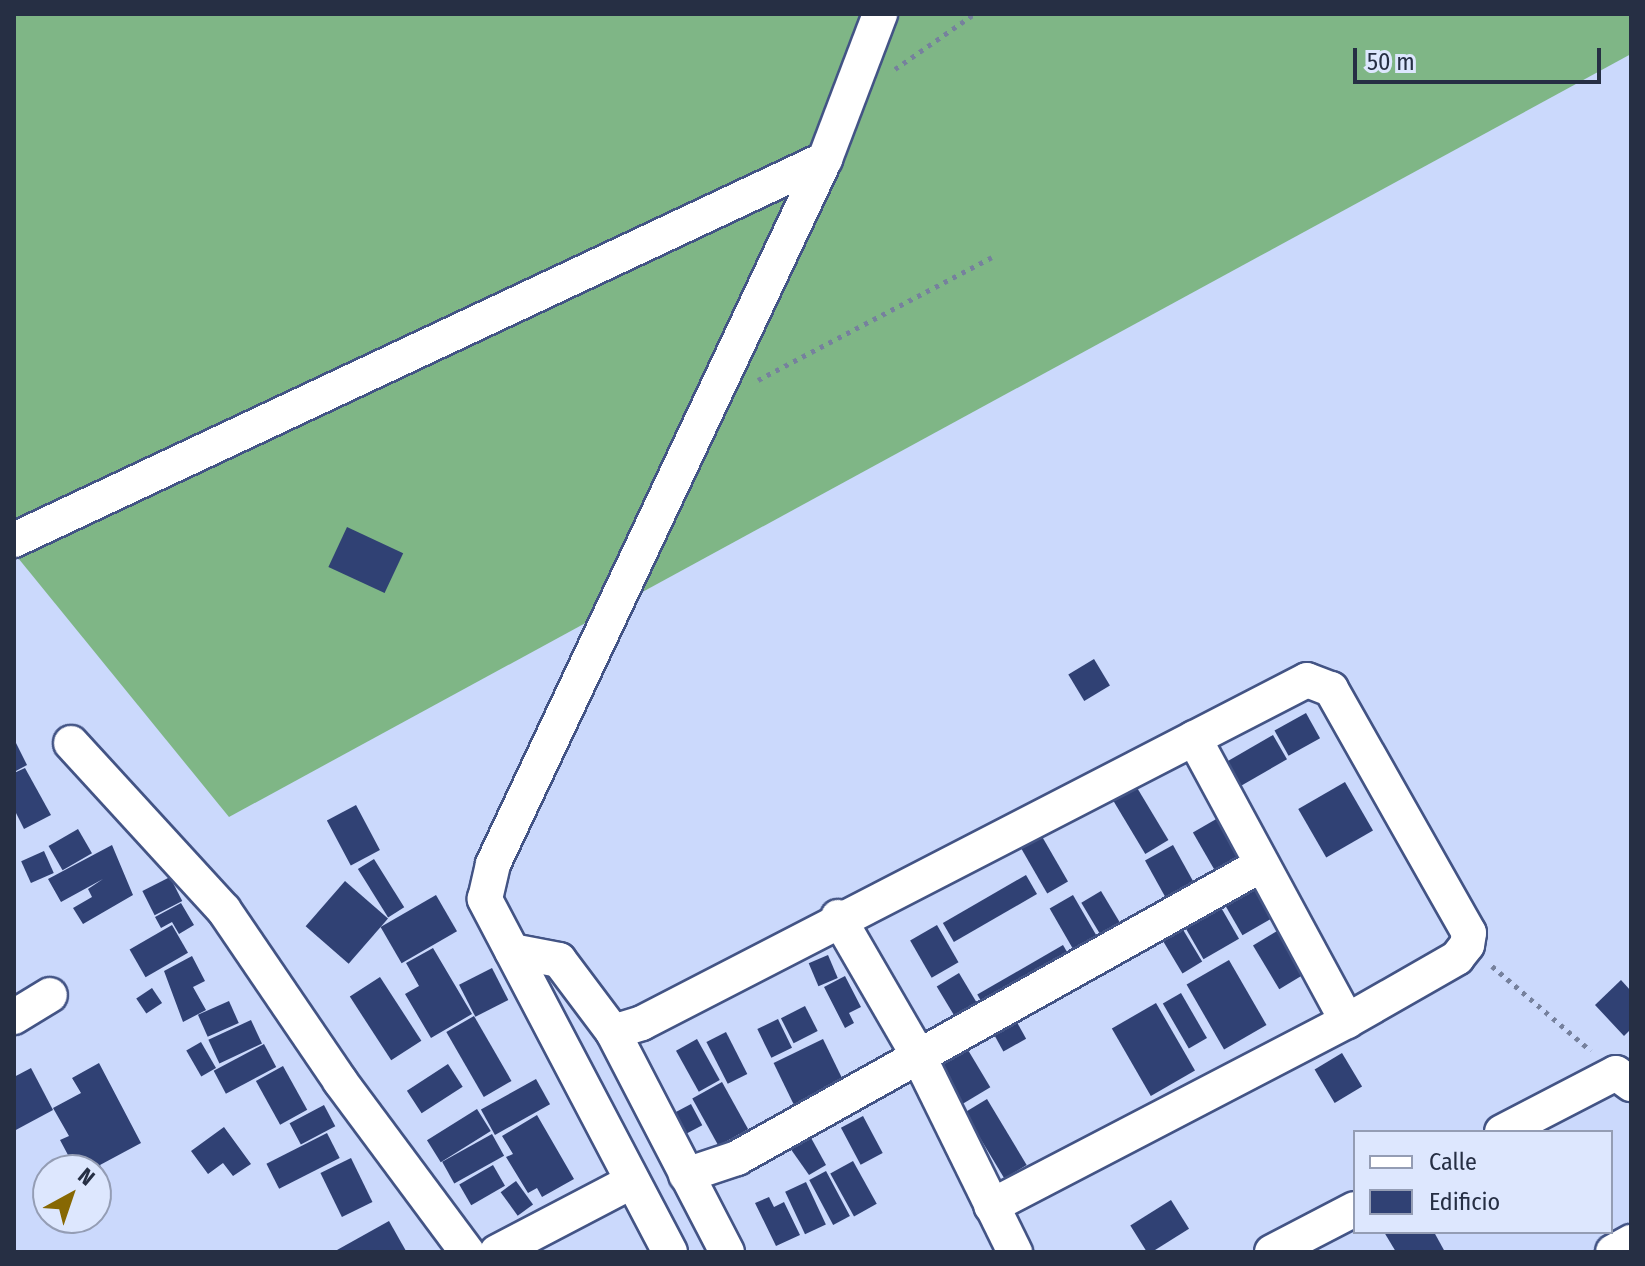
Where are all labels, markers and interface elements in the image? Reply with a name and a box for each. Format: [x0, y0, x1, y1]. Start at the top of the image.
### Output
scale bar [1357, 32, 1605, 82]
text: 50 m [1367, 48, 1415, 76]
legend [1353, 1130, 1613, 1234]
text: Calle [1429, 1148, 1477, 1176]
north arrow [32, 1154, 112, 1234]
text: N [73, 1162, 100, 1191]
text: Edificio [1429, 1188, 1500, 1216]

